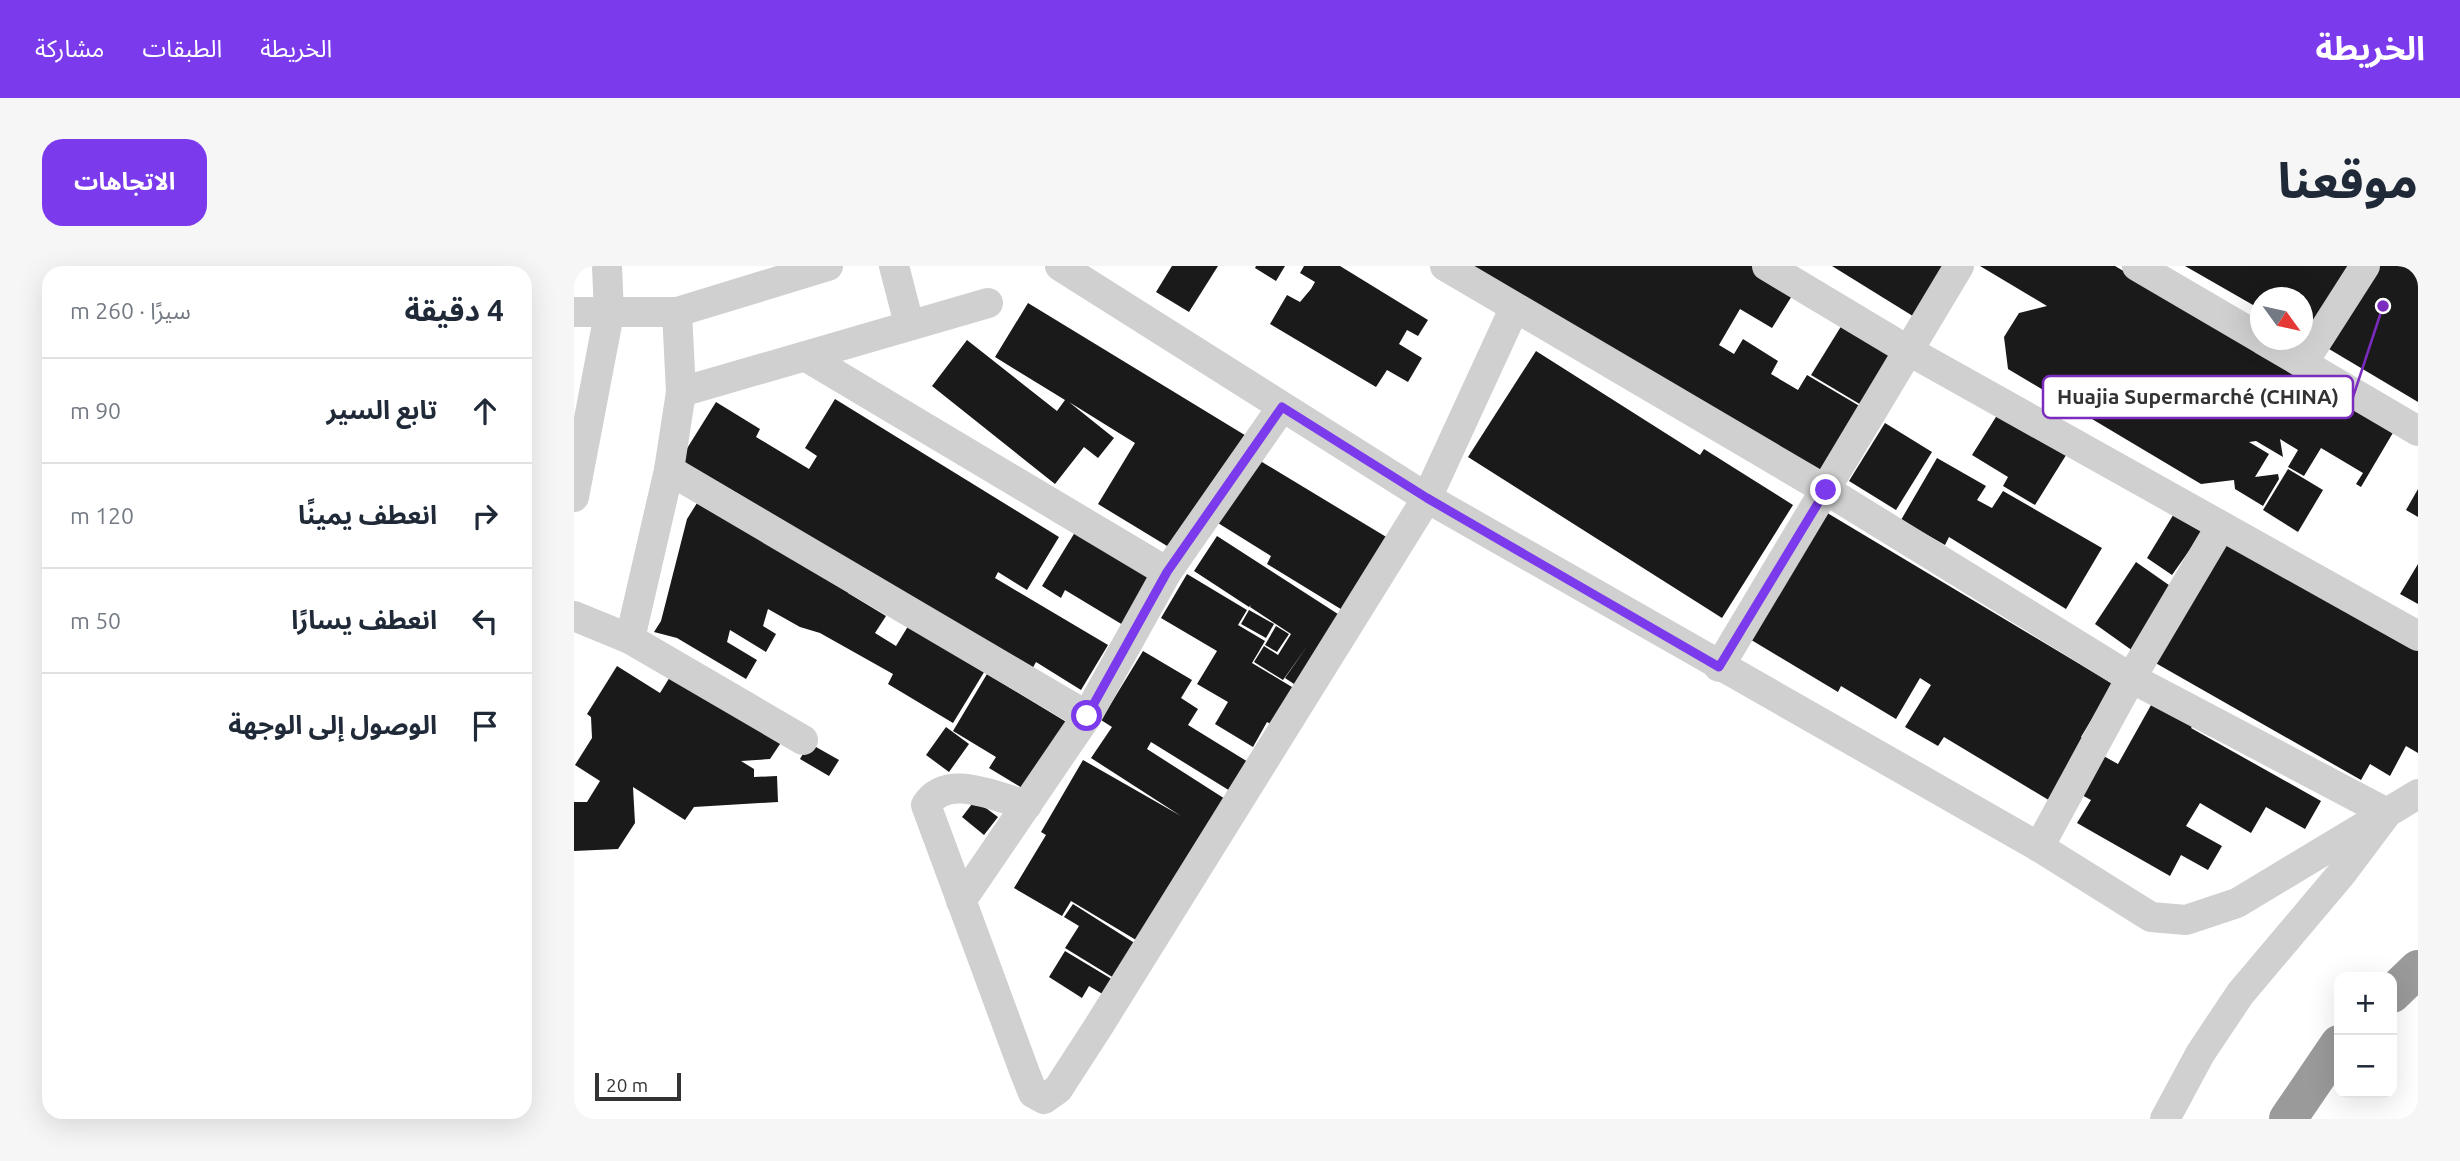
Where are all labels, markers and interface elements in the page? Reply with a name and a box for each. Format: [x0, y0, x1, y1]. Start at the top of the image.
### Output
text: الخريطة [2315, 29, 2425, 66]
text: مشاركة [35, 35, 104, 62]
text: الطبقات [142, 35, 222, 62]
text: الخريطة [260, 35, 332, 62]
button: الاتجاهات [42, 139, 207, 226]
text: موقعنا [2278, 152, 2418, 207]
north arrow [2250, 287, 2313, 350]
text: 4 دقيقة [404, 293, 504, 327]
text: سيرًا · 260 m [70, 298, 191, 323]
callout: Huajia Supermarché (CHINA) [2043, 376, 2353, 418]
text: Huajia Supermarché (CHINA) [2057, 384, 2339, 408]
icon: ahead [466, 392, 504, 430]
text: تابع السير [327, 395, 437, 424]
text: 90 m [70, 398, 121, 423]
route end [1810, 474, 1841, 505]
icon: right [466, 497, 504, 535]
text: انعطف يمينًا [298, 500, 437, 529]
text: 120 m [70, 503, 134, 528]
icon: left [466, 602, 504, 640]
text: انعطف يسارًا [291, 605, 437, 634]
text: 50 m [70, 608, 121, 633]
route start [1071, 700, 1102, 731]
icon: arrive [466, 707, 504, 745]
text: الوصول إلى الوجهة [228, 710, 437, 739]
map controls [2334, 972, 2397, 1098]
button: + [2334, 972, 2397, 1035]
button: − [2334, 1035, 2397, 1098]
scale bar [595, 1070, 681, 1102]
text: 20 m [606, 1074, 648, 1096]

